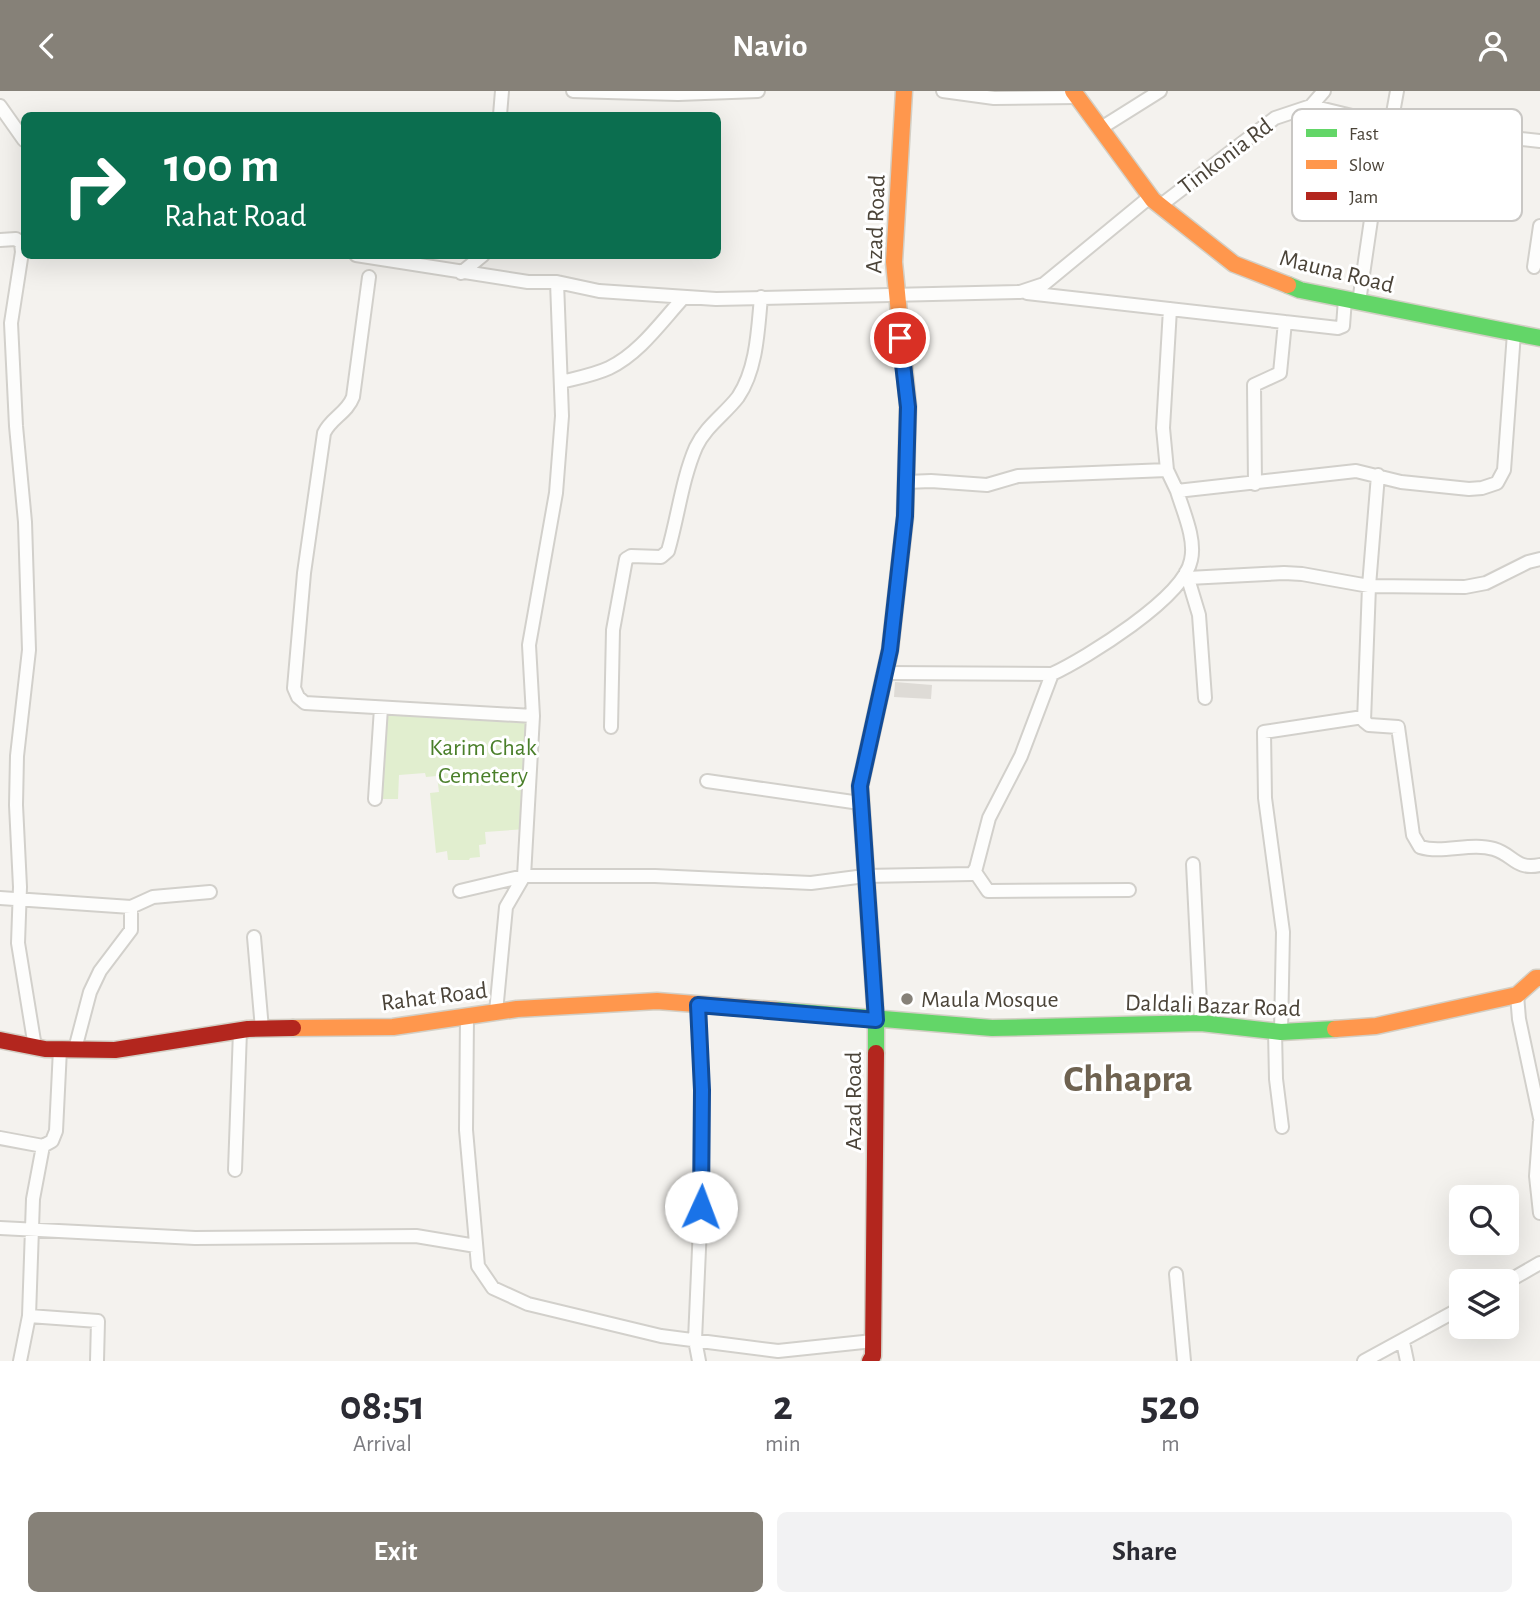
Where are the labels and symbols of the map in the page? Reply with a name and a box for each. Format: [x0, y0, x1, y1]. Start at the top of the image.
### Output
legend [1292, 109, 1522, 221]
street label: Tinkonia Rd [1174, 114, 1277, 200]
text: Fast [1349, 125, 1379, 144]
text: Slow [1349, 156, 1385, 175]
street label: Azad Road [862, 174, 890, 274]
text: Jam [1349, 188, 1378, 207]
street label: Mauna Road [1277, 246, 1396, 298]
pin [870, 308, 930, 368]
park label: Karim Chak Cemetery [429, 736, 537, 788]
street label: Rahat Road [380, 979, 489, 1015]
place label: Maula Mosque [921, 988, 1059, 1012]
marker: Maula Mosque [899, 991, 915, 1007]
street label: Daldali Bazar Road [1125, 991, 1301, 1021]
street label: Azad Road [842, 1052, 866, 1150]
district label: Chhapra [1063, 1061, 1193, 1099]
position arrow [664, 1170, 738, 1244]

